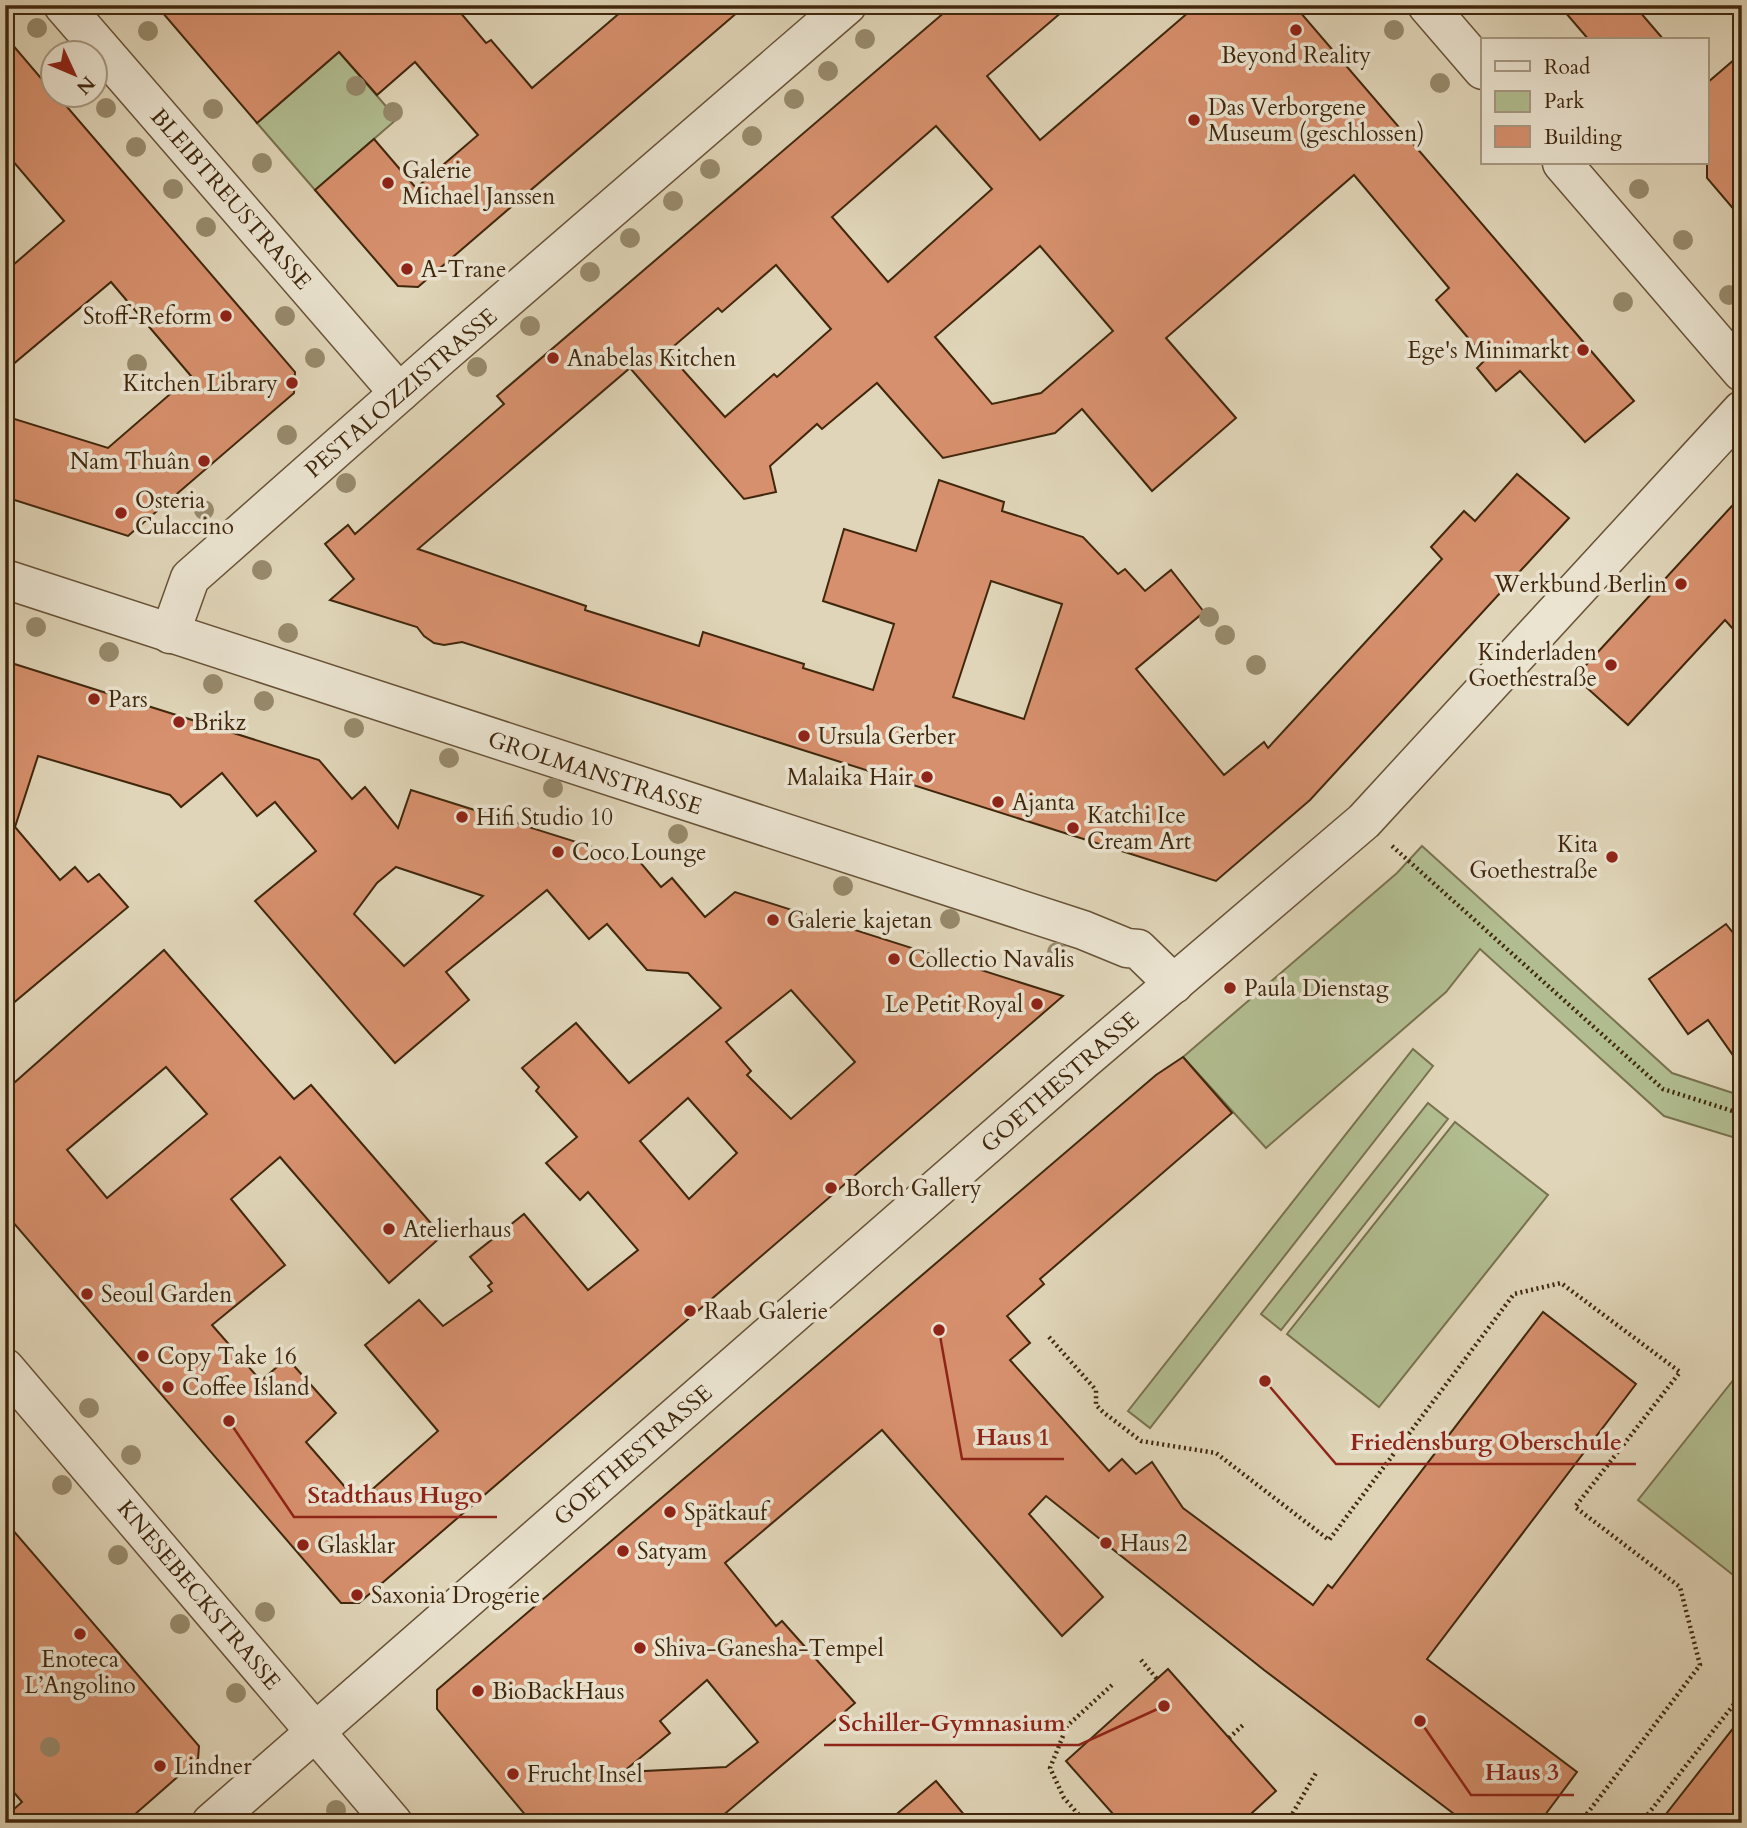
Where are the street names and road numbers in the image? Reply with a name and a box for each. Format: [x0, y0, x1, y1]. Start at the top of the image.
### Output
street label: BLEIBTREUSTRASSE [144, 102, 318, 296]
street label: PESTALOZZISTRASSE [298, 301, 504, 485]
street label: GROLMANSTRASSE [484, 724, 706, 822]
street label: GOETHESTRASSE [974, 1005, 1146, 1159]
street label: GOETHESTRASSE [547, 1378, 719, 1532]
street label: KNESEBECKSTRASSE [110, 1493, 288, 1697]

